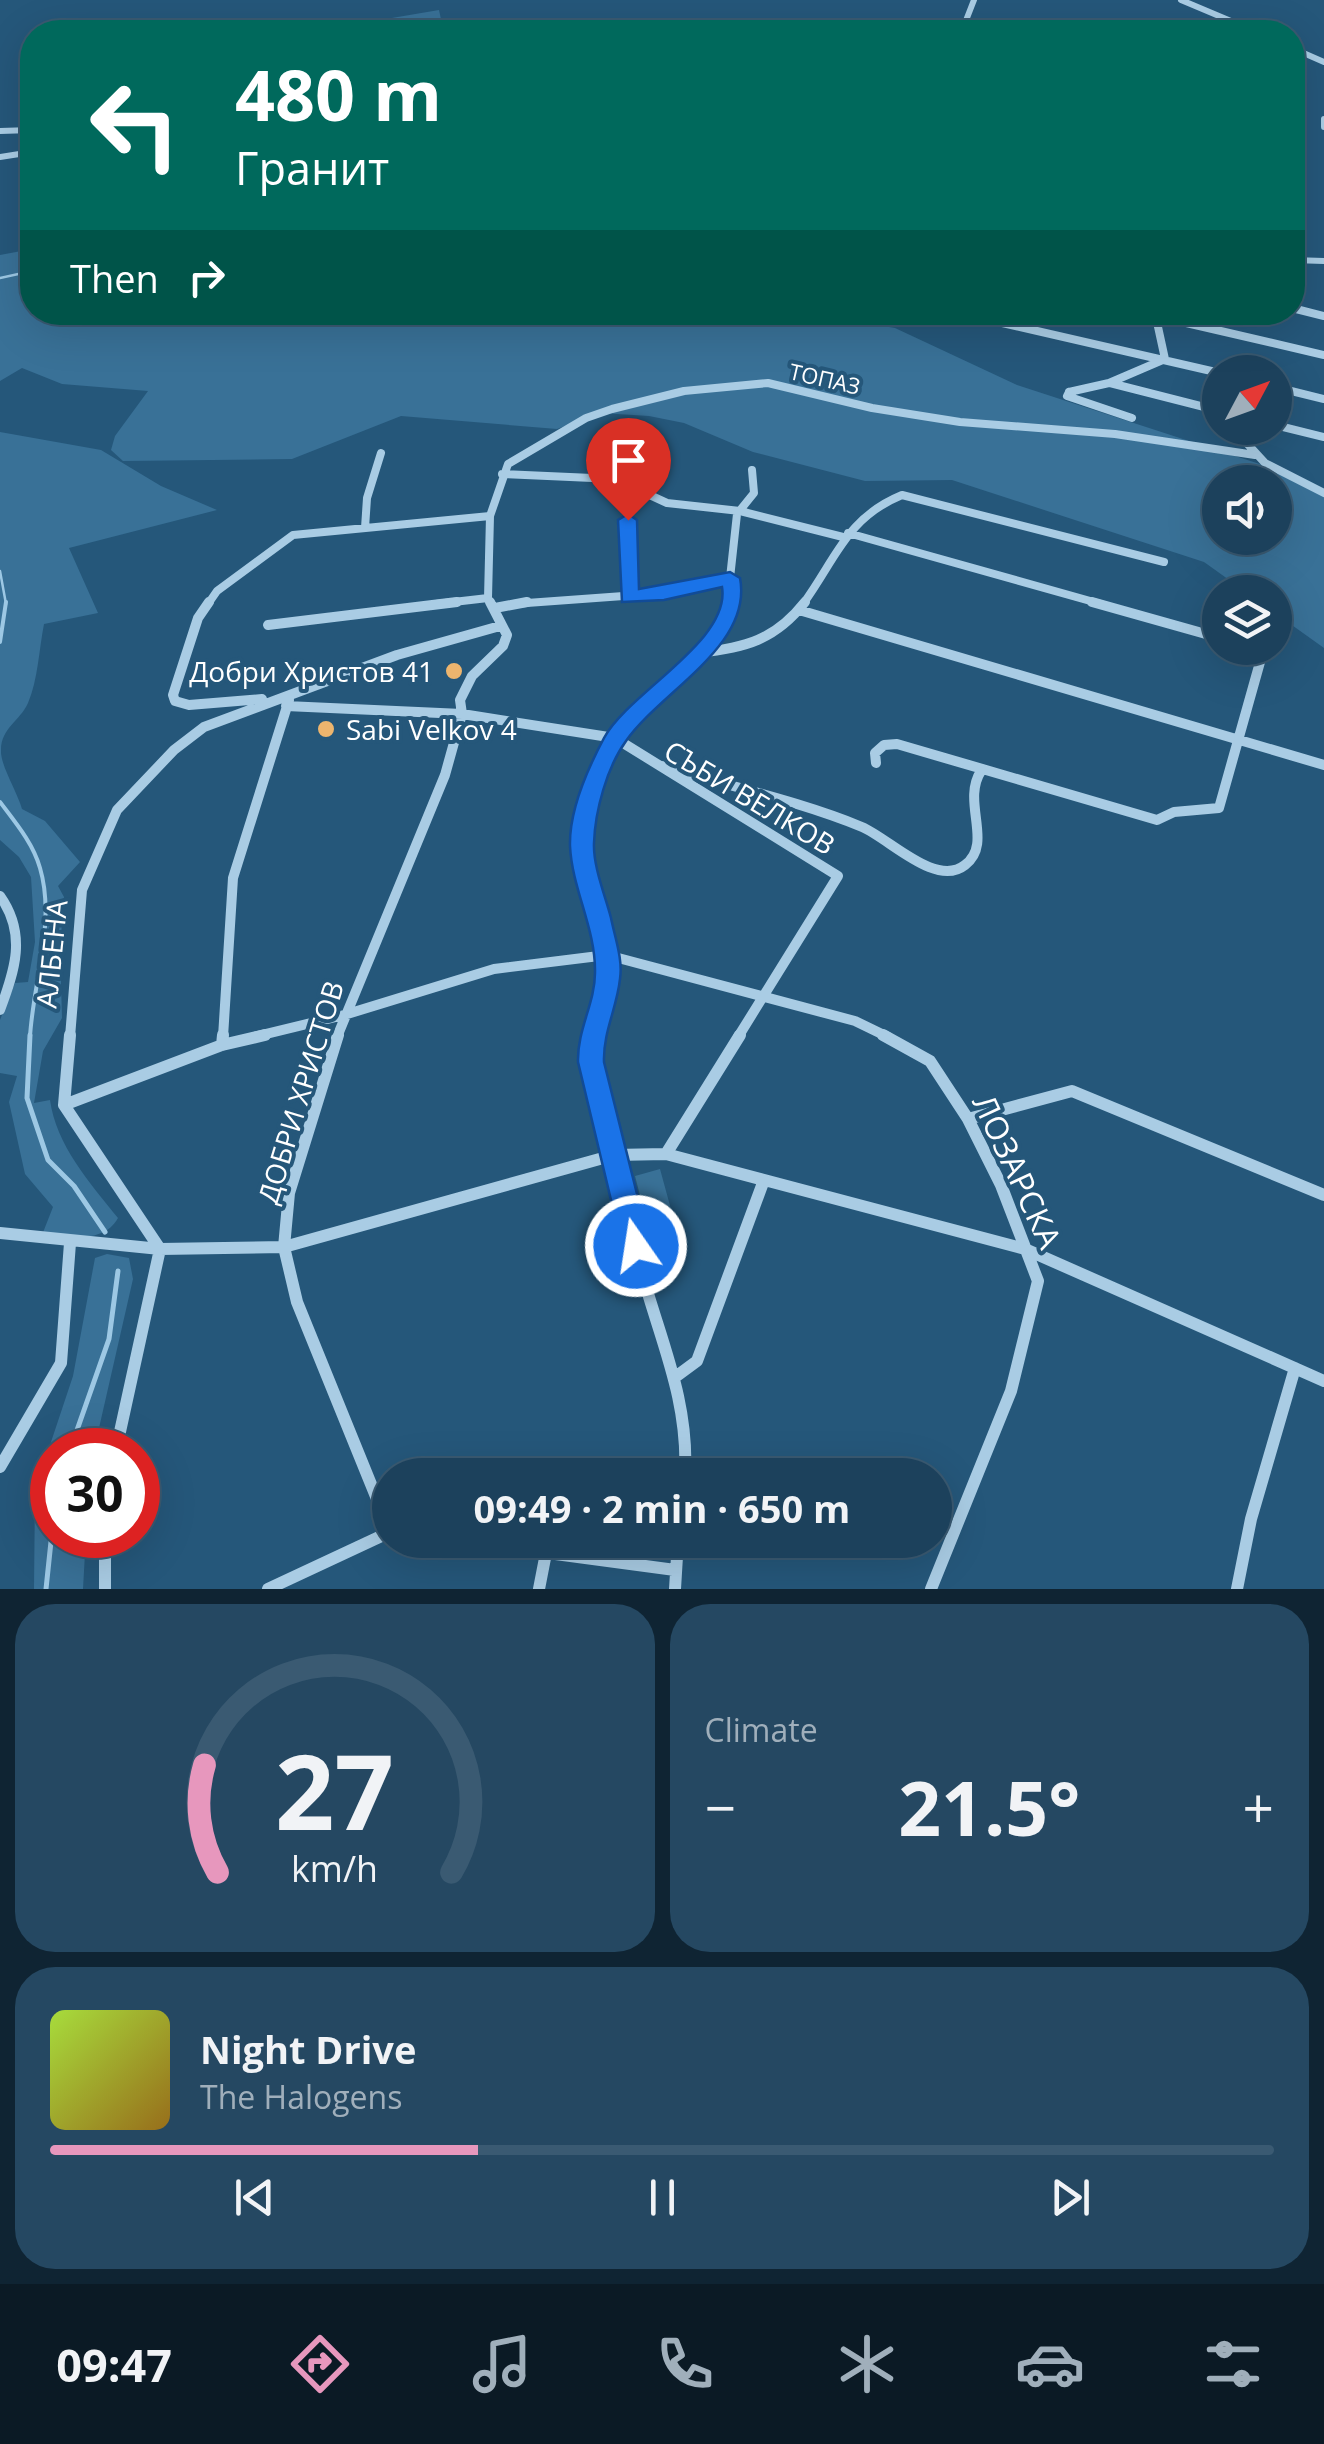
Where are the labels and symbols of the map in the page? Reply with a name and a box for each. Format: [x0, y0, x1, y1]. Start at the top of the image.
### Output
street label: ТОПАЗ [787, 355, 863, 401]
north arrow [1202, 355, 1292, 445]
pin [586, 418, 671, 521]
place label: Добри Христов 41 [189, 652, 434, 690]
marker: Добри Христов 41 [443, 660, 465, 682]
place label: Sabi Velkov 4 [346, 710, 517, 748]
marker: Sabi Velkov 4 [315, 718, 337, 740]
street label: СЪБИ ВЕЛКОВ [658, 731, 842, 863]
street label: АЛБЕНА [26, 898, 76, 1010]
street label: ДОБРИ ХРИСТОВ [248, 976, 352, 1208]
street label: ЛОЗАРСКА [964, 1087, 1073, 1256]
position arrow [584, 1194, 688, 1298]
speed limit sign: 30 [30, 1428, 160, 1558]

